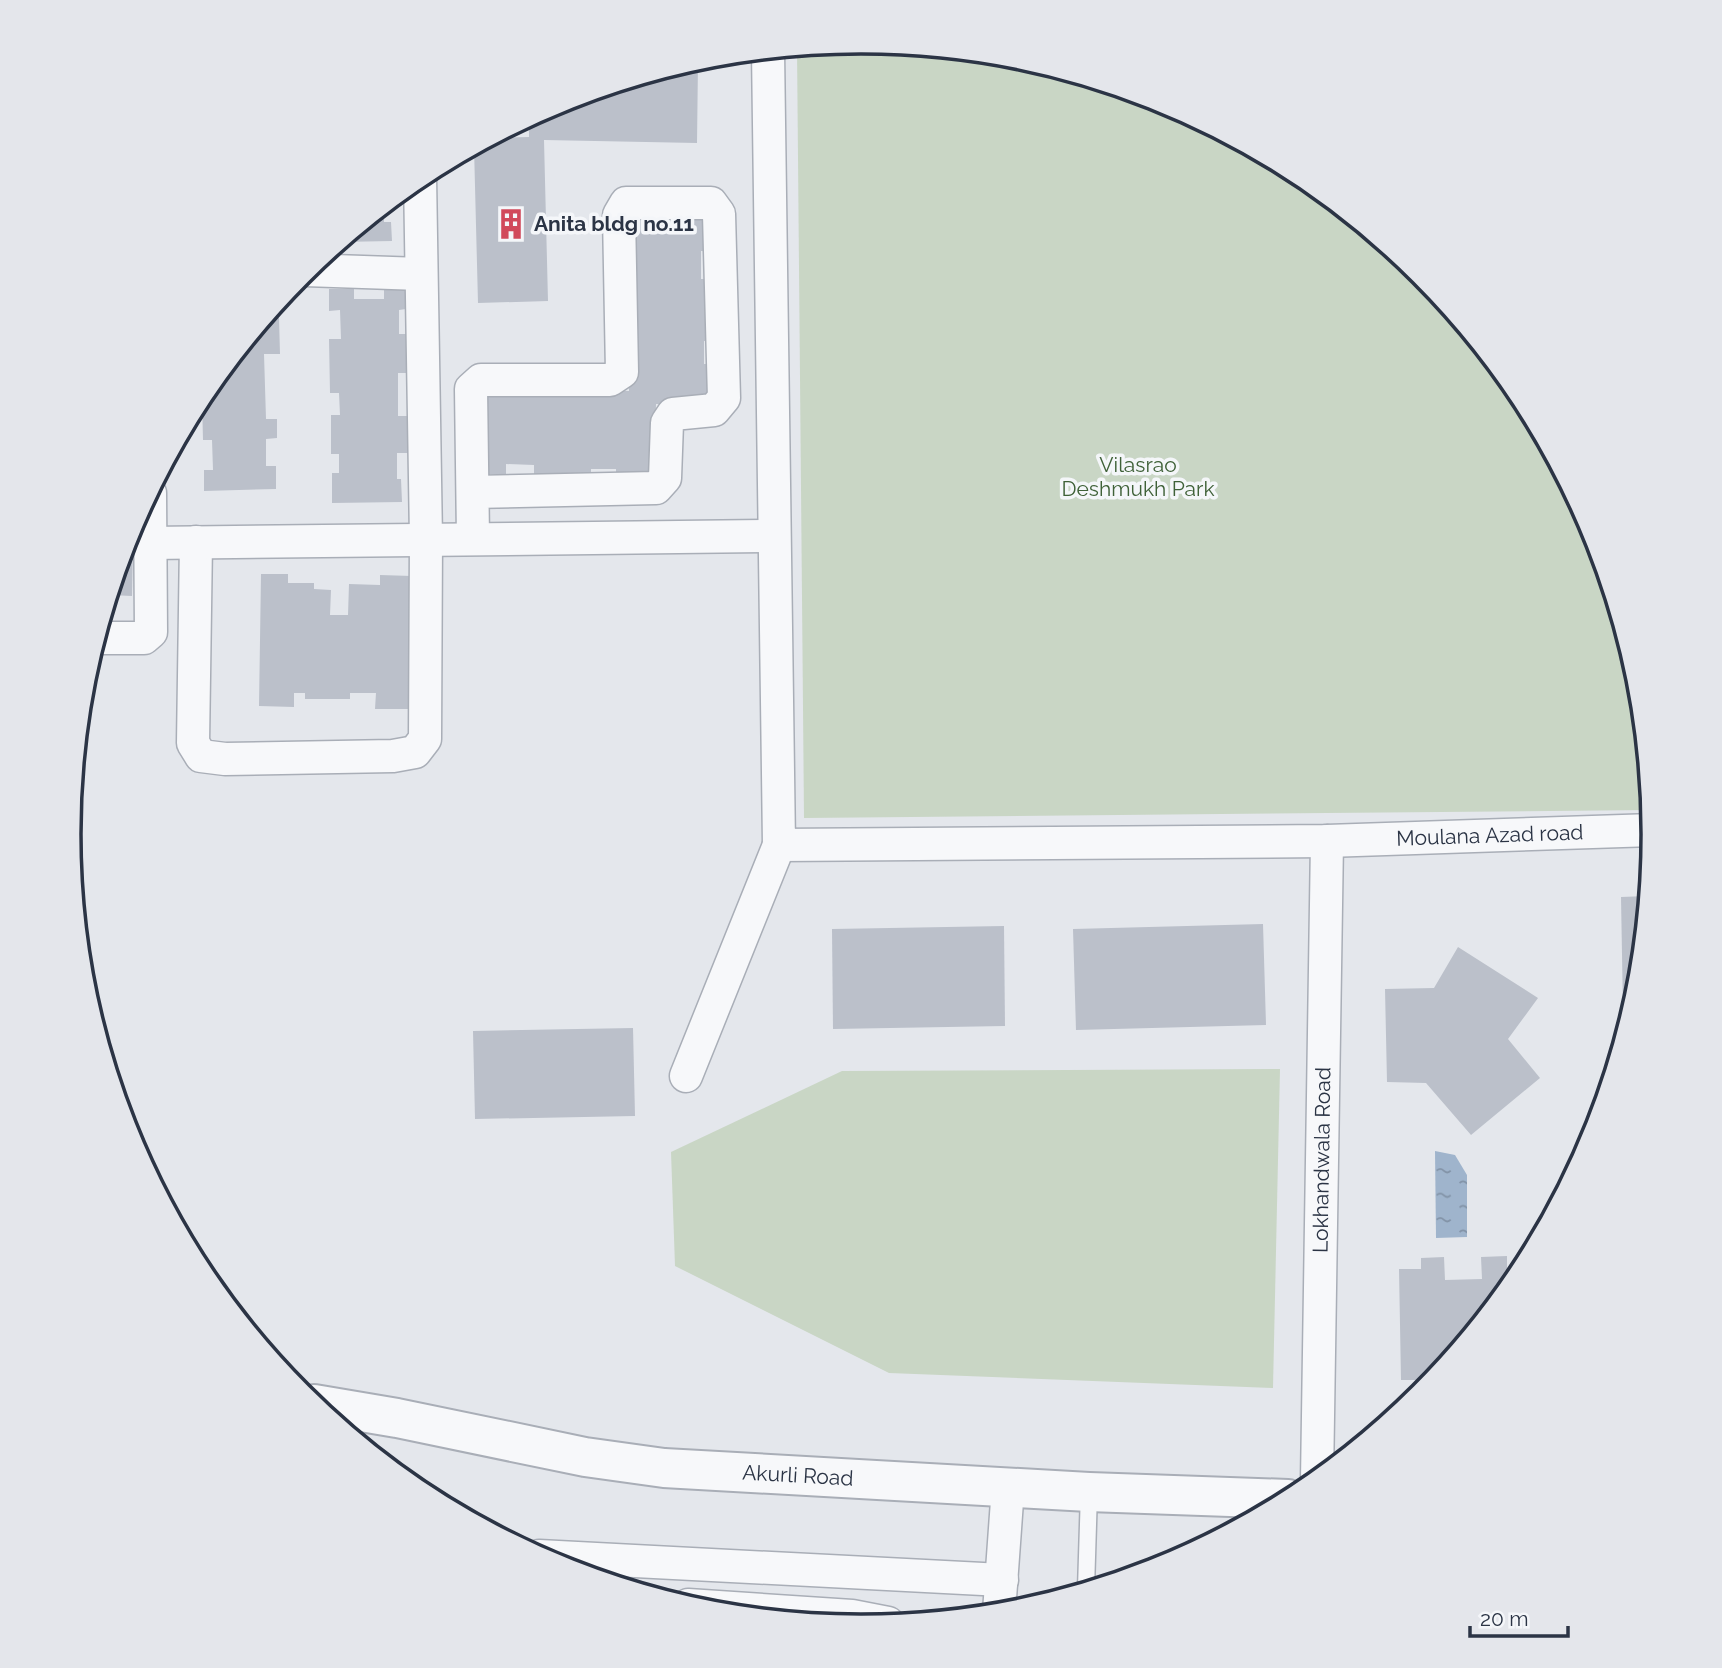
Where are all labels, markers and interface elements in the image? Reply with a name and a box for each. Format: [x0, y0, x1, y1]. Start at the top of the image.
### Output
building icon: Anita bldg no.11 [494, 207, 528, 241]
place label: Anita bldg no.11 [534, 211, 694, 236]
park label: Vilasrao Deshmukh Park [1061, 452, 1215, 501]
street label: Moulana Azad road [1396, 819, 1584, 851]
street label: Lokhandwala Road [1308, 1067, 1335, 1253]
street label: Akurli Road [742, 1459, 854, 1491]
scale bar [1470, 1594, 1568, 1638]
text: 20 m [1480, 1606, 1528, 1631]

